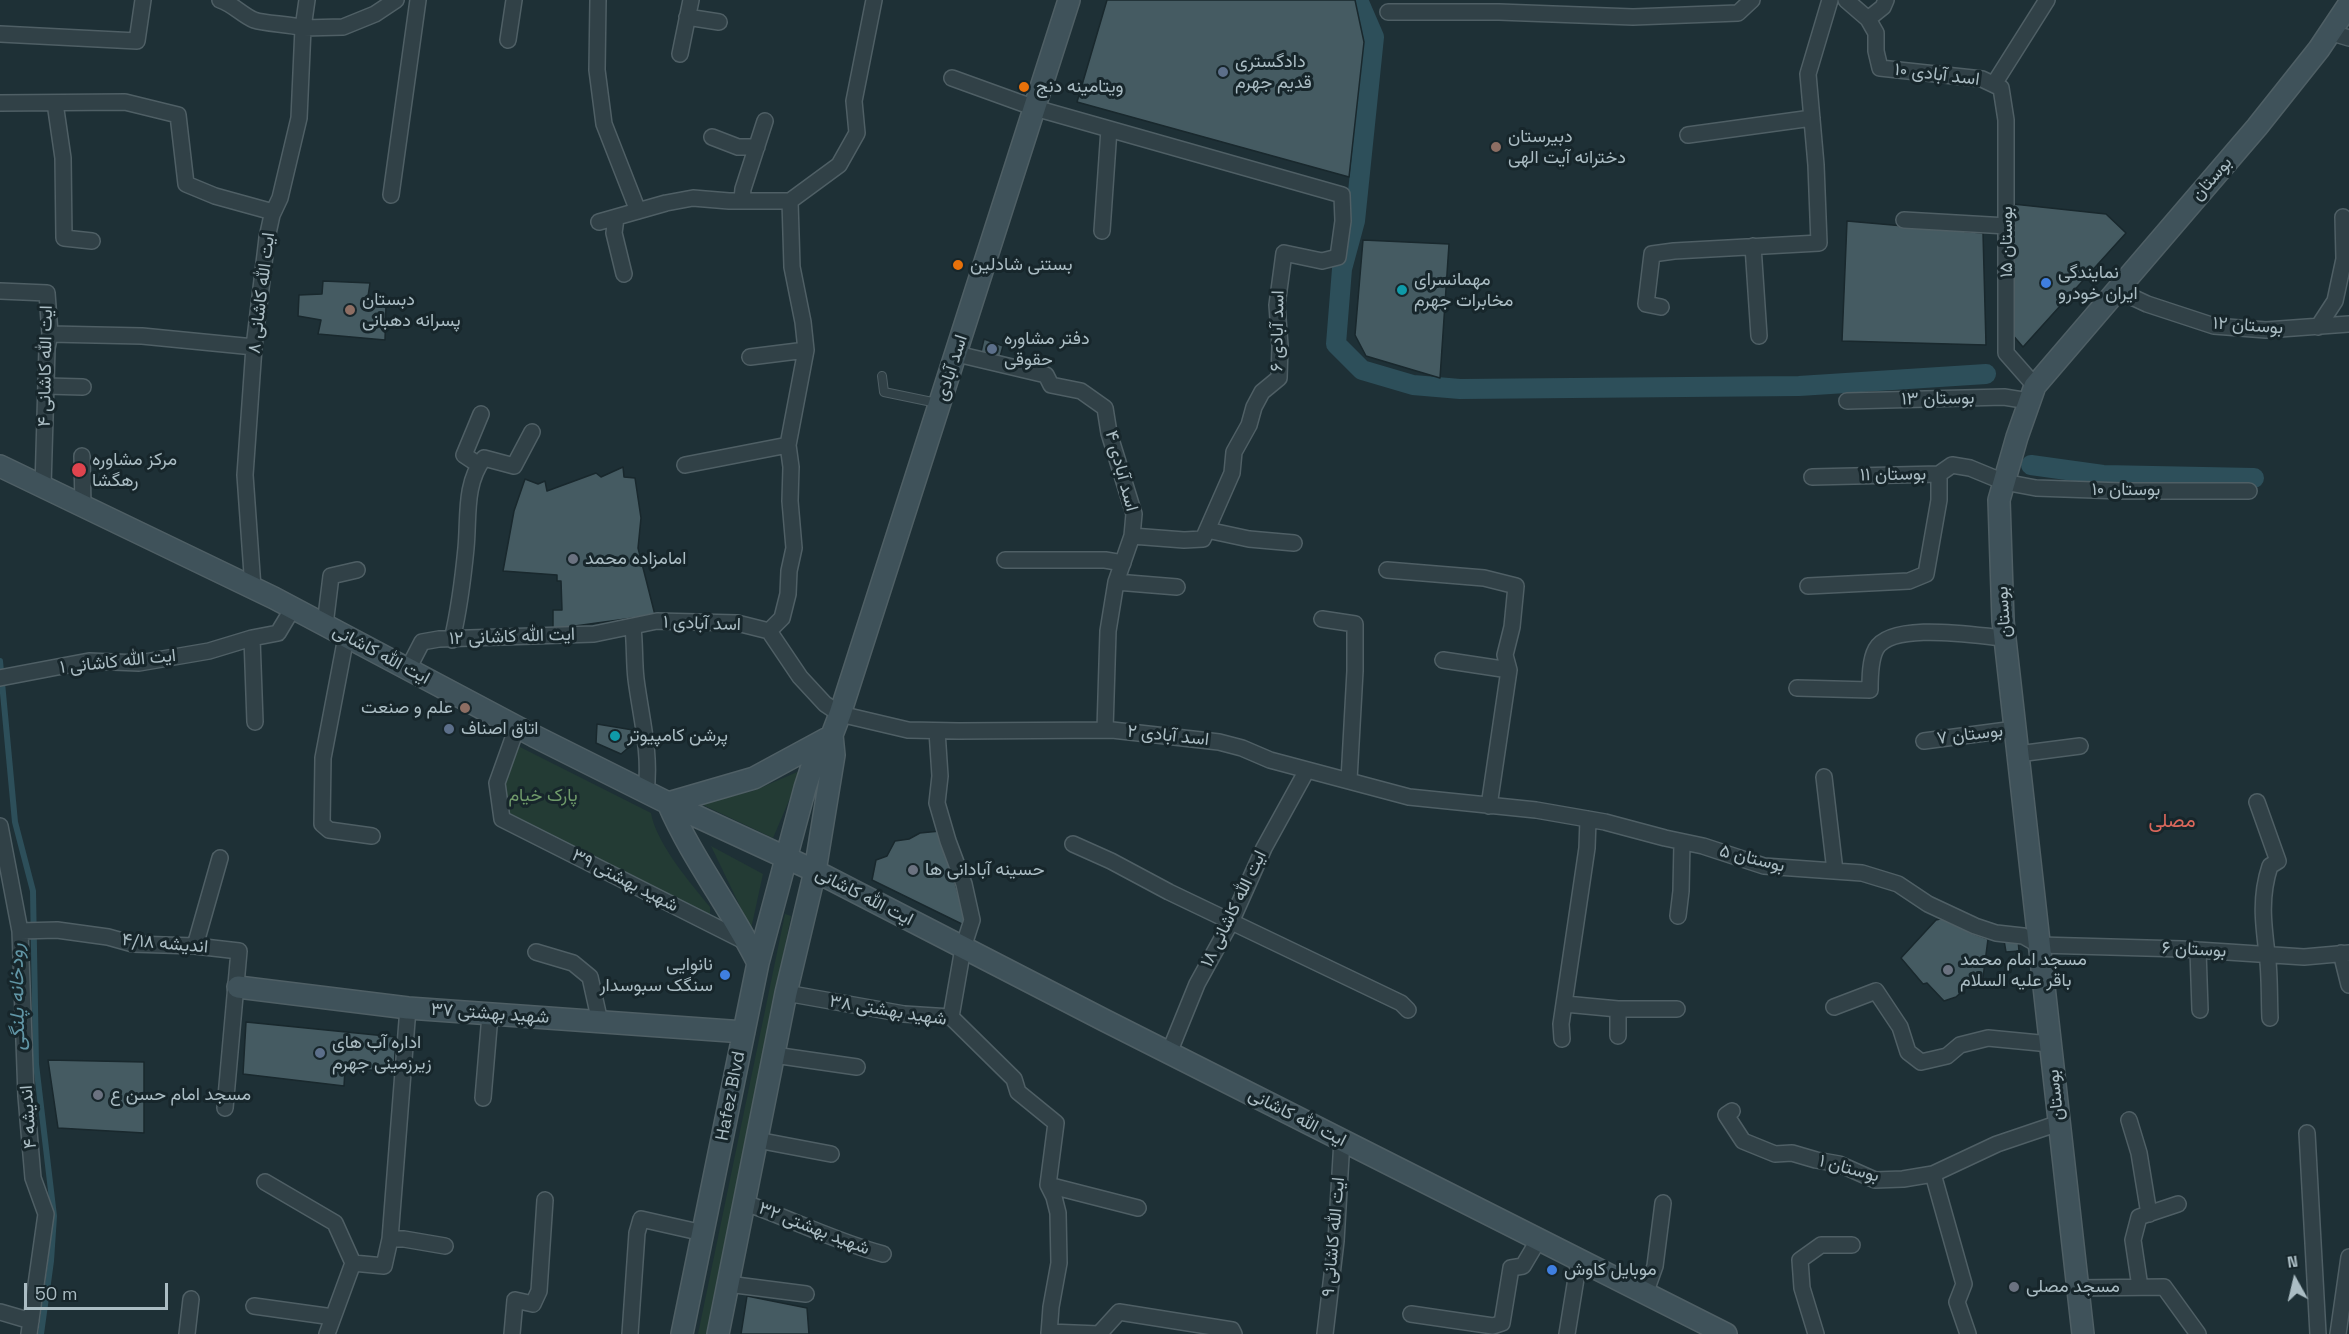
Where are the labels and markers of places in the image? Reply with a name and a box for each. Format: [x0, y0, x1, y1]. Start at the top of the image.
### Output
place label: دادگستری قدیم جهرم [1235, 51, 1312, 94]
marker: دادگستری قدیم جهرم [1216, 65, 1230, 79]
place label: ویتامینه دنج [1036, 76, 1123, 98]
marker: ویتامینه دنج [1017, 80, 1031, 94]
place label: دبیرستان دخترانه آیت الهی [1508, 126, 1626, 168]
marker: دبیرستان دخترانه آیت الهی [1489, 140, 1503, 154]
place label: بستنی شادلین [970, 254, 1073, 276]
marker: بستنی شادلین [951, 258, 965, 272]
place label: نمایندگی ایران خودرو [2058, 262, 2138, 304]
place label: مهمانسرای مخابرات جهرم [1414, 269, 1513, 312]
marker: نمایندگی ایران خودرو [2039, 276, 2053, 290]
marker: مهمانسرای مخابرات جهرم [1395, 283, 1409, 297]
place label: دبستان پسرانه دهبانی [362, 289, 461, 332]
marker: دبستان پسرانه دهبانی [343, 303, 357, 317]
place label: دفتر مشاوره حقوقی [1004, 328, 1090, 370]
marker: دفتر مشاوره حقوقی [985, 342, 999, 356]
place label: مرکز مشاوره رهگشا [92, 449, 177, 492]
marker: مرکز مشاوره رهگشا [70, 461, 88, 479]
place label: امامزاده محمد [585, 548, 686, 570]
marker: امامزاده محمد [566, 552, 580, 566]
place label: علم و صنعت [361, 697, 453, 719]
marker: علم و صنعت [458, 701, 472, 715]
place label: اتاق اصناف [461, 718, 539, 740]
marker: اتاق اصناف [442, 722, 456, 736]
place label: پرشن کامپیوتر [627, 725, 728, 747]
marker: پرشن کامپیوتر [608, 729, 622, 743]
place label: حسینه آبادانی ها [925, 859, 1044, 881]
marker: حسینه آبادانی ها [906, 863, 920, 877]
place label: مسجد امام محمد باقر علیه السلام [1960, 949, 2087, 992]
place label: نانوایی سنگک سبوسدار [599, 954, 713, 996]
marker: مسجد امام محمد باقر علیه السلام [1941, 963, 1955, 977]
marker: نانوایی سنگک سبوسدار [718, 968, 732, 982]
place label: اداره آب های زیرزمینی جهرم [332, 1032, 432, 1074]
marker: اداره آب های زیرزمینی جهرم [313, 1046, 327, 1060]
place label: مسجد امام حسن ع [110, 1084, 251, 1106]
marker: مسجد امام حسن ع [91, 1088, 105, 1102]
place label: موبایل کاوش [1564, 1259, 1656, 1281]
marker: موبایل کاوش [1545, 1263, 1559, 1277]
place label: مسجد مصلی [2026, 1276, 2120, 1298]
marker: مسجد مصلی [2007, 1280, 2021, 1294]

